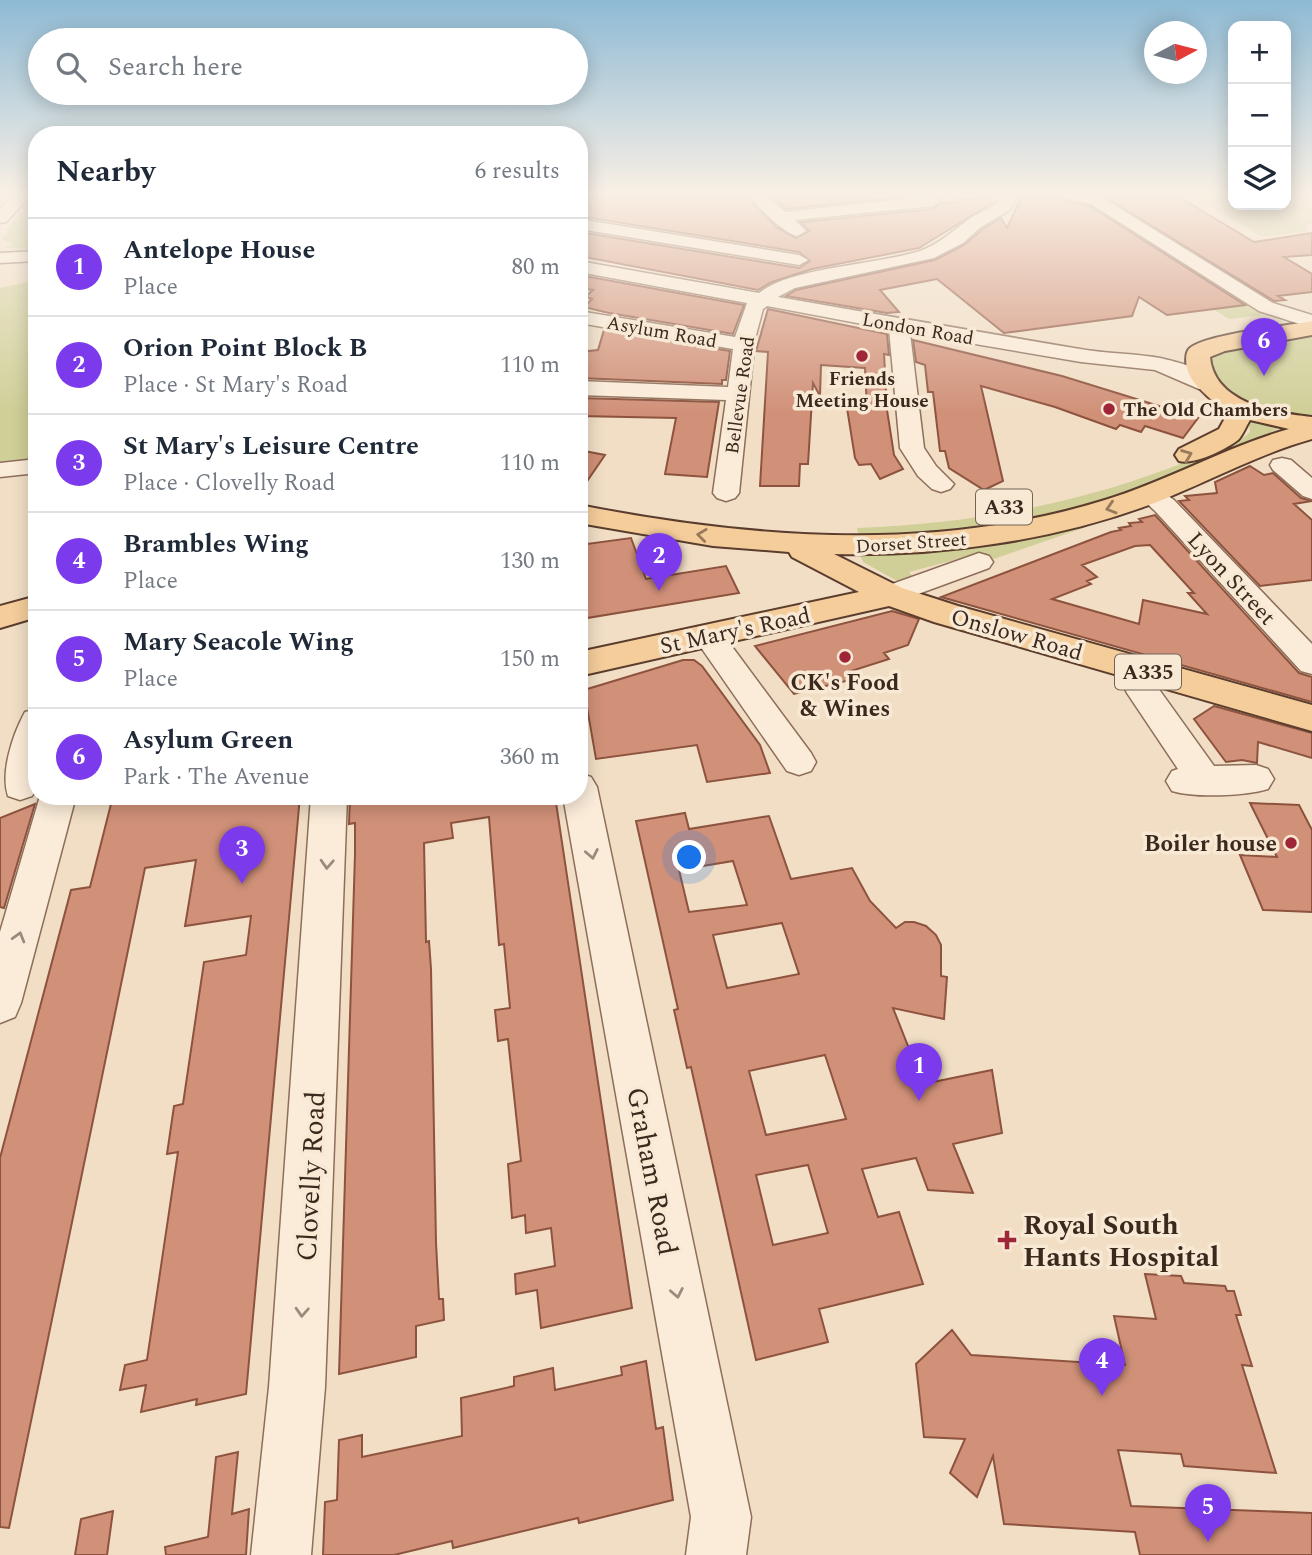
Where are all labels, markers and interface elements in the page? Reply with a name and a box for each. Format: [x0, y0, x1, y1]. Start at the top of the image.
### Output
north arrow [1144, 21, 1207, 84]
map controls [1228, 21, 1291, 210]
button: + [1228, 21, 1291, 84]
search box [28, 28, 588, 105]
text: Search here [108, 47, 243, 87]
icon: search [52, 48, 90, 86]
button: − [1228, 84, 1291, 147]
button: layers [1228, 147, 1291, 210]
text: Nearby [56, 149, 155, 195]
text: 6 results [475, 154, 560, 189]
text: Antelope House [123, 230, 315, 270]
text: 1 [73, 250, 85, 285]
text: 80 m [511, 250, 560, 285]
text: Place [123, 270, 178, 305]
street label: London Road [860, 305, 976, 354]
street label: Asylum Road [604, 309, 719, 356]
pin: 6 [1241, 318, 1287, 376]
text: Orion Point Block B [123, 328, 367, 368]
street label: Bellevue Road [718, 334, 763, 456]
text: 2 [73, 348, 85, 383]
text: 110 m [500, 348, 560, 383]
marker: Friends Meeting House [854, 348, 870, 364]
place label: Friends Meeting House [795, 365, 929, 416]
text: Place · St Mary's Road [123, 368, 348, 403]
place label: The Old Chambers [1123, 396, 1288, 425]
marker: The Old Chambers [1101, 401, 1117, 417]
text: St Mary's Leisure Centre [123, 426, 419, 466]
text: 3 [73, 446, 85, 481]
text: 110 m [500, 446, 560, 481]
one-way arrow [1180, 450, 1192, 464]
text: Place · Clovelly Road [123, 466, 335, 501]
road number: A33 [976, 490, 1032, 524]
one-way arrow [1106, 499, 1118, 514]
text: Brambles Wing [123, 524, 309, 564]
street label: Lyon Street [1178, 524, 1284, 634]
street label: Dorset Street [855, 525, 968, 562]
one-way arrow [696, 528, 708, 543]
pin: 2 [636, 533, 682, 591]
text: 4 [73, 544, 85, 579]
text: 130 m [500, 544, 560, 579]
text: Place [123, 564, 178, 599]
street label: St Mary's Road [657, 598, 814, 664]
street label: Onslow Road [946, 600, 1087, 671]
text: Mary Seacole Wing [123, 622, 354, 662]
text: 5 [73, 642, 85, 677]
text: 150 m [500, 642, 560, 677]
marker: CK's Food & Wines [837, 649, 853, 665]
road number: A335 [1115, 654, 1181, 690]
text: Place [123, 662, 178, 697]
place label: CK's Food & Wines [790, 666, 900, 727]
text: Asylum Green [123, 720, 293, 760]
text: 6 [73, 740, 85, 775]
text: 360 m [500, 740, 560, 775]
text: Park · The Avenue [123, 760, 309, 795]
pin: 3 [219, 826, 265, 884]
place label: Boiler house [1144, 827, 1277, 862]
marker: Boiler house [1283, 835, 1299, 851]
your location [672, 840, 706, 874]
one-way arrow [584, 848, 599, 860]
one-way arrow [320, 859, 335, 870]
one-way arrow [11, 931, 25, 943]
pin: 1 [896, 1043, 942, 1101]
street label: Graham Road [614, 1084, 689, 1259]
street label: Clovelly Road [286, 1090, 337, 1262]
place label: Royal South Hants Hospital [1023, 1204, 1219, 1279]
marker: Royal South Hants Hospital [997, 1230, 1017, 1250]
one-way arrow [669, 1287, 684, 1299]
one-way arrow [295, 1307, 310, 1318]
pin: 4 [1079, 1338, 1125, 1396]
pin: 5 [1185, 1484, 1231, 1542]

